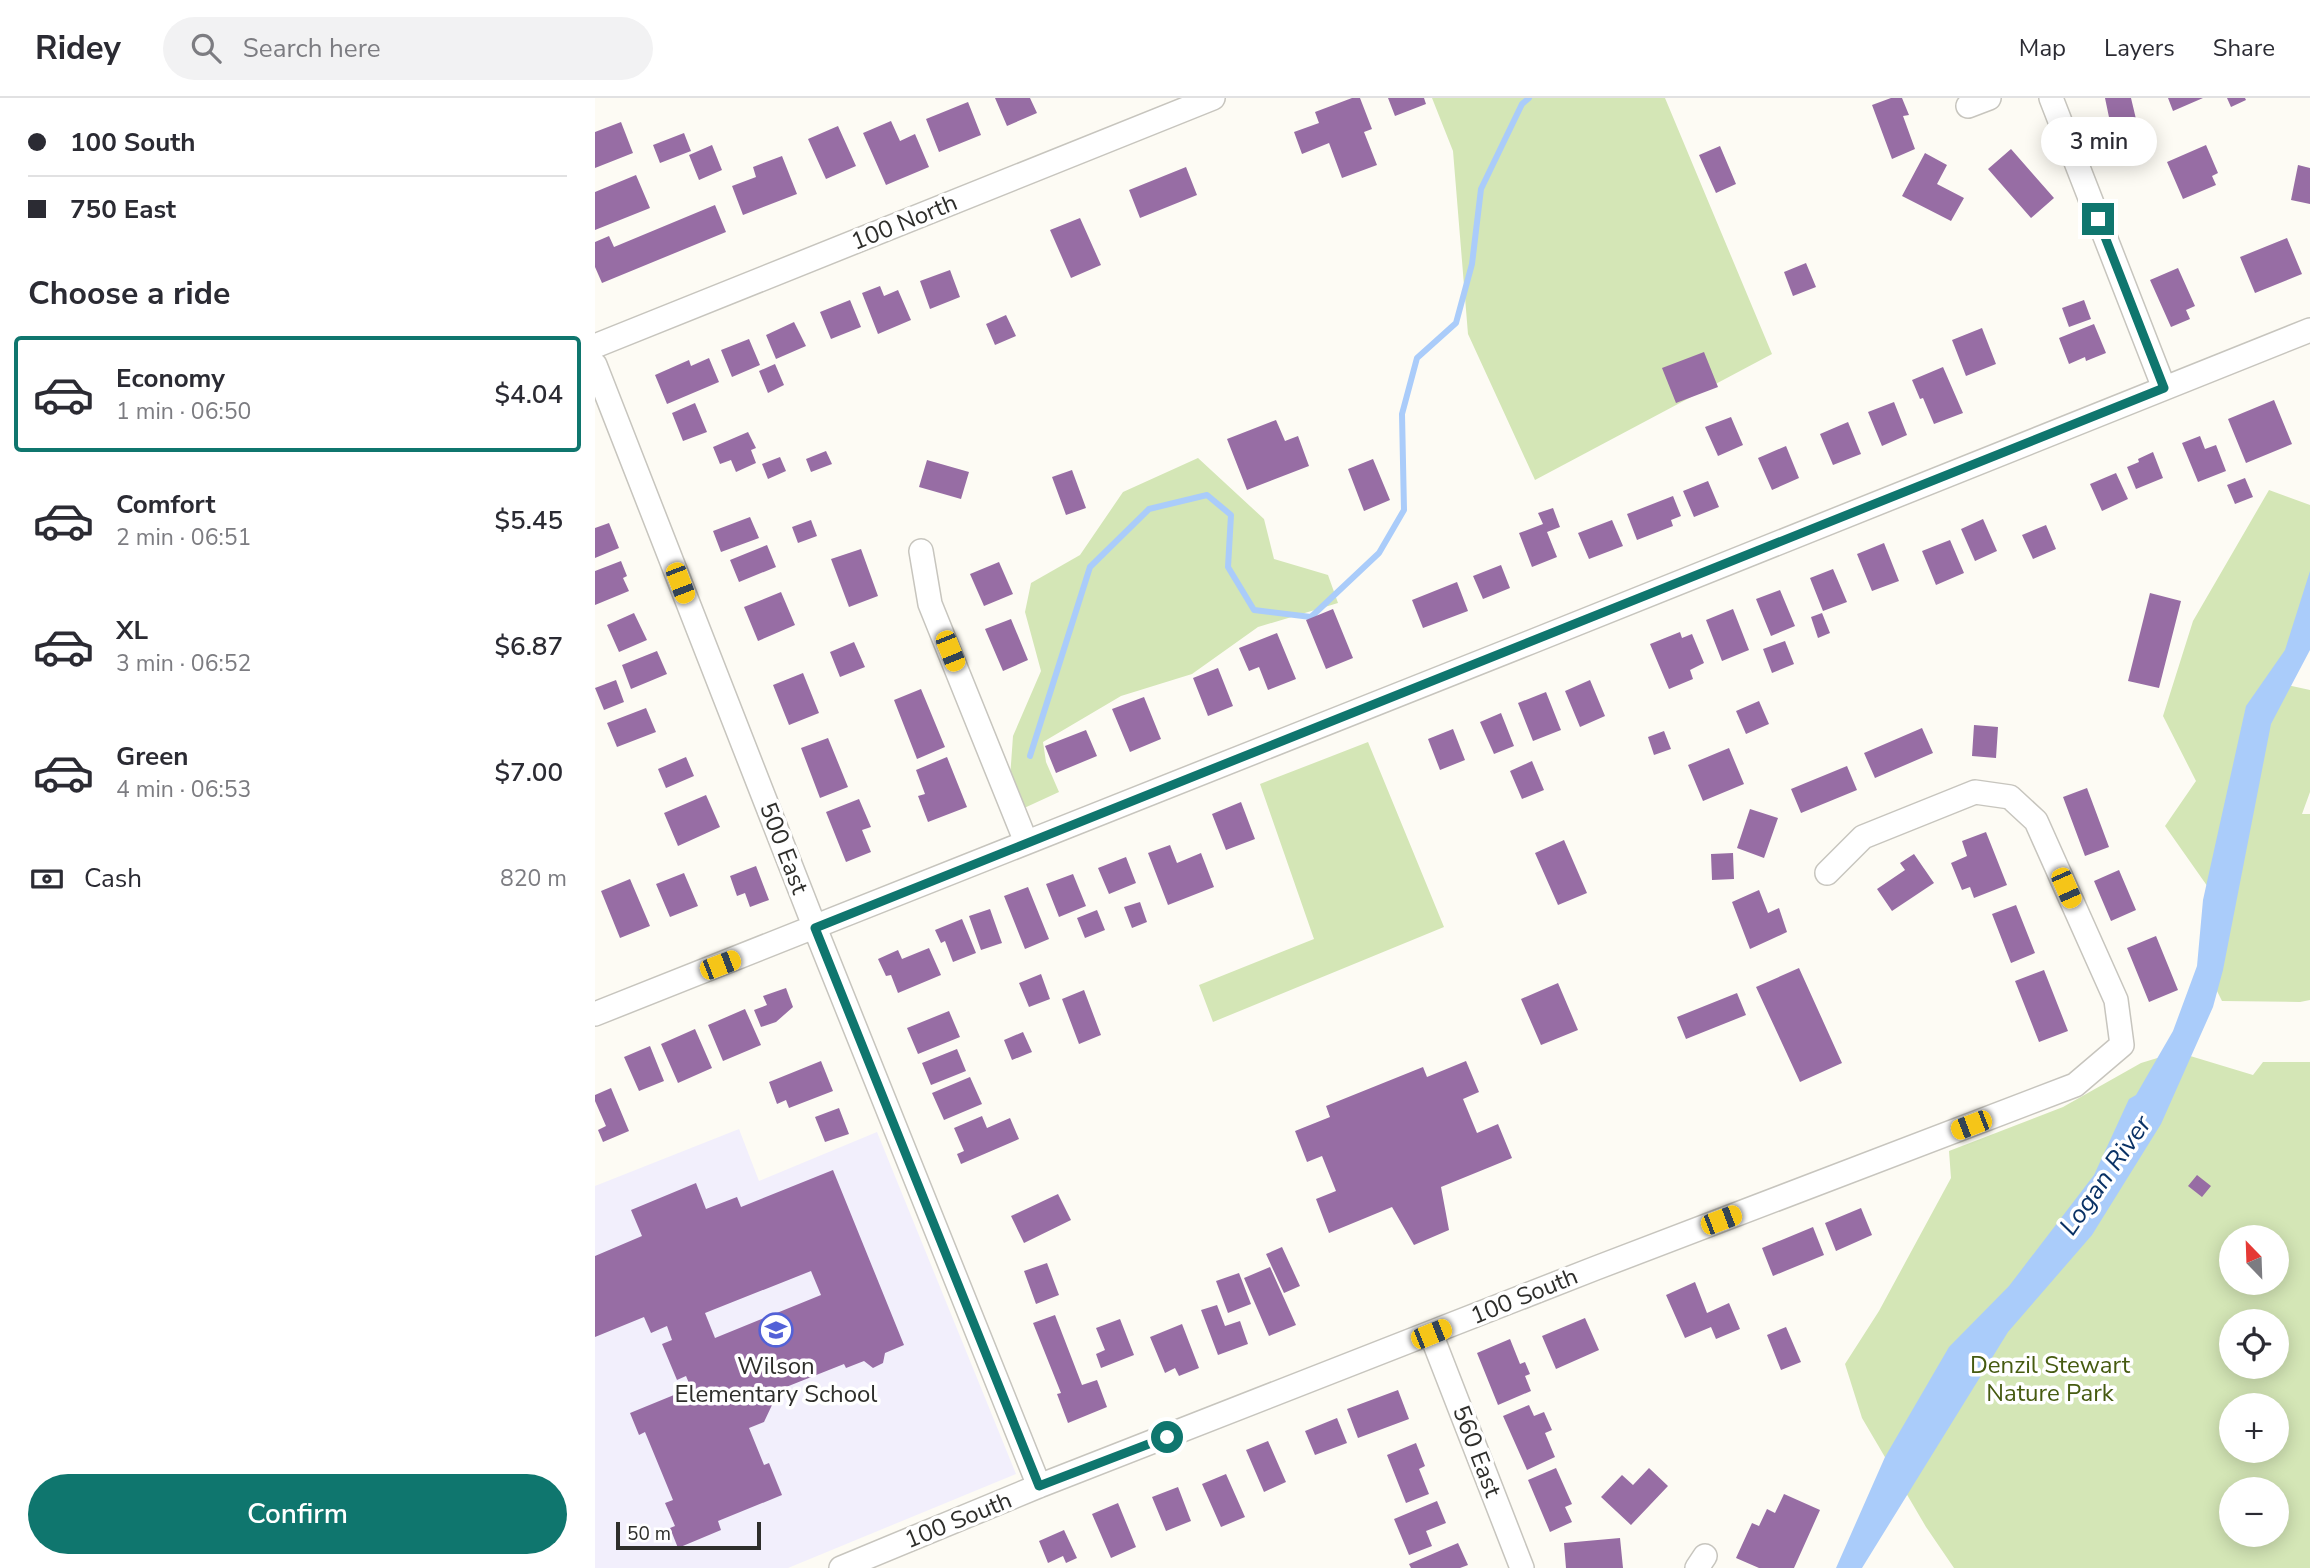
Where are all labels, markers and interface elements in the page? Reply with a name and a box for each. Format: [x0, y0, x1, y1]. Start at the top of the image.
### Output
search box [163, 17, 653, 80]
text: Ridey [35, 26, 121, 71]
icon: search [187, 29, 225, 67]
text: Search here [243, 31, 381, 66]
text: Map [2019, 32, 2066, 64]
text: Layers [2104, 32, 2175, 64]
text: Share [2213, 32, 2275, 64]
callout: 3 min [2040, 117, 2156, 166]
text: 100 South [70, 125, 195, 160]
text: 3 min [2070, 126, 2128, 157]
street label: 100 North [846, 186, 962, 258]
text: 750 East [70, 192, 176, 227]
route end [2082, 203, 2114, 235]
text: Choose a ride [28, 272, 230, 315]
text: Economy [116, 361, 225, 396]
icon: car [32, 363, 95, 426]
text: $4.04 [494, 377, 563, 412]
text: 1 min · 06:50 [116, 396, 251, 427]
text: Comfort [116, 487, 216, 522]
icon: car [32, 489, 95, 552]
text: $5.45 [494, 503, 563, 538]
text: 2 min · 06:51 [116, 522, 251, 553]
car [663, 560, 698, 606]
text: XL [116, 613, 148, 648]
icon: car [32, 615, 95, 678]
car [933, 628, 968, 674]
text: $6.87 [494, 629, 563, 664]
text: 3 min · 06:52 [116, 648, 251, 679]
text: Green [116, 739, 189, 774]
icon: car [32, 741, 95, 804]
text: $7.00 [494, 755, 563, 790]
text: 4 min · 06:53 [116, 774, 251, 805]
street label: 500 East [752, 798, 816, 899]
icon: cash [28, 860, 66, 898]
text: Cash [84, 861, 142, 896]
text: 820 m [500, 863, 567, 894]
car [2048, 865, 2085, 911]
car [697, 948, 744, 982]
car [1948, 1108, 1995, 1142]
water label: Logan River [2051, 1108, 2160, 1242]
car [1698, 1203, 1745, 1237]
north arrow [2219, 1225, 2289, 1295]
map controls [2219, 1225, 2289, 1547]
street label: 100 South [1466, 1260, 1582, 1332]
button: locate [2219, 1309, 2289, 1379]
school or university icon: Wilson Elementary School [757, 1311, 795, 1349]
car [1408, 1316, 1455, 1352]
park label: Denzil Stewart Nature Park [1970, 1349, 2131, 1409]
place label: Wilson Elementary School [675, 1350, 877, 1410]
button: + [2219, 1393, 2289, 1463]
street label: 560 East [1445, 1401, 1509, 1502]
route start [1151, 1421, 1183, 1453]
button: Confirm [28, 1474, 567, 1554]
button: − [2219, 1477, 2289, 1547]
street label: 100 South [900, 1484, 1016, 1556]
scale bar [616, 1519, 761, 1551]
text: 50 m [627, 1521, 671, 1547]

